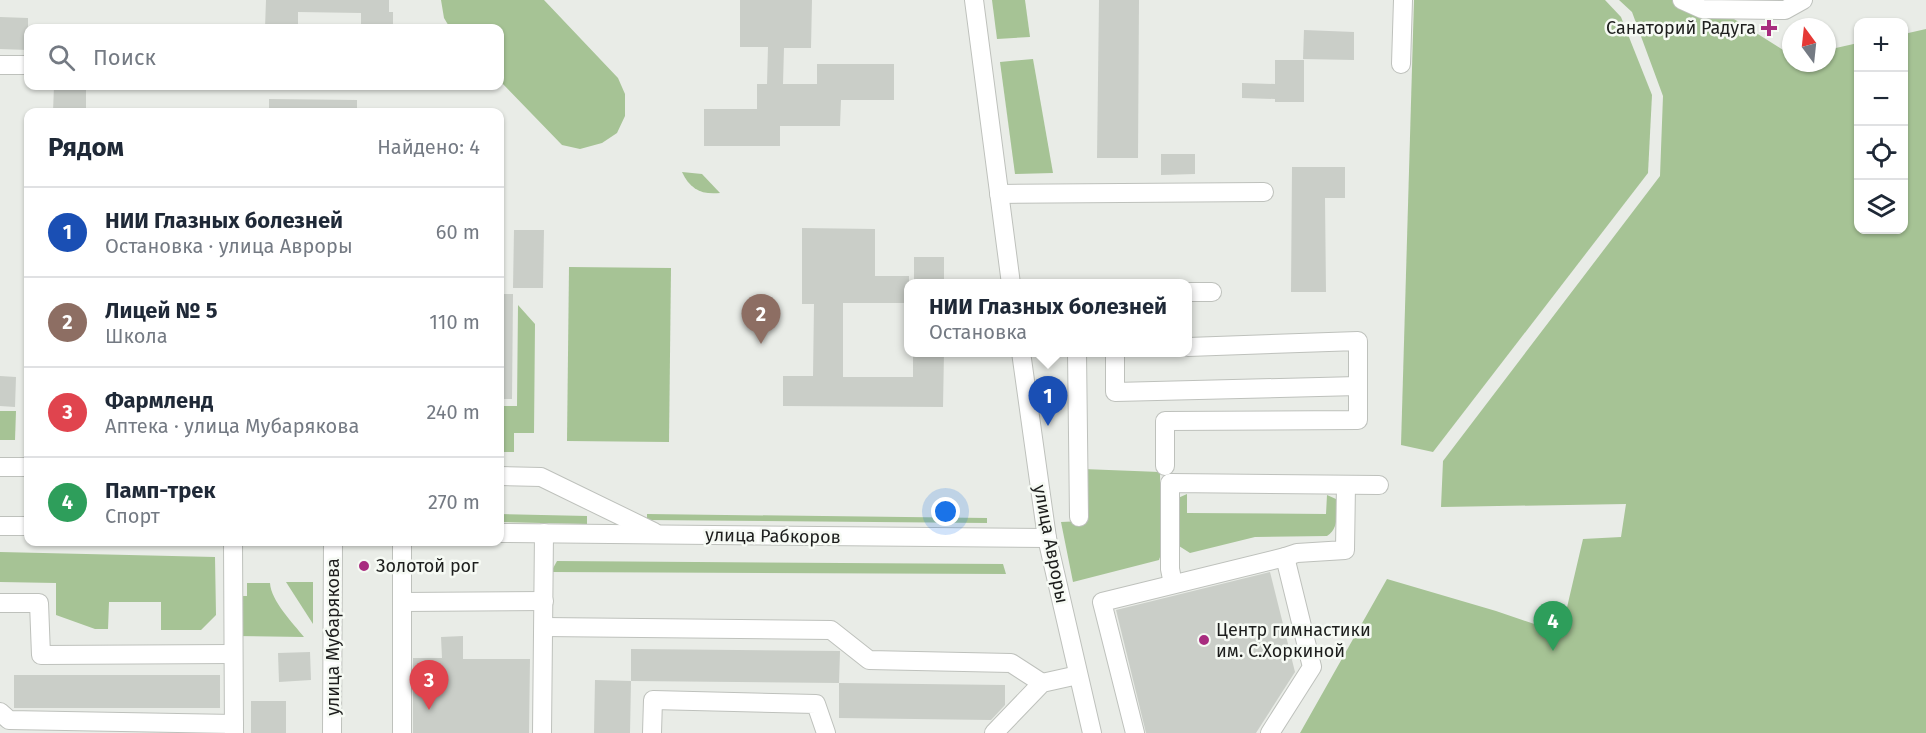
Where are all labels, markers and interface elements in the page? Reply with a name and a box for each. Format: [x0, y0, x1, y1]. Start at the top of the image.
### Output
place label: Санаторий Радуга [1606, 17, 1756, 39]
north arrow [1782, 18, 1836, 72]
map controls [1854, 18, 1908, 234]
button: + [1854, 18, 1908, 72]
marker: Санаторий Радуга [1760, 19, 1778, 37]
search box [24, 24, 504, 90]
icon: search [45, 41, 78, 74]
text: Поиск [93, 44, 156, 71]
button: − [1854, 72, 1908, 126]
button: locate [1854, 126, 1908, 180]
text: Рядом [48, 132, 124, 163]
text: Найдено: 4 [377, 135, 480, 159]
button: layers [1854, 180, 1908, 234]
text: НИИ Глазных болезней [105, 207, 343, 234]
text: 1 [63, 220, 72, 244]
text: 60 m [436, 220, 480, 244]
text: Остановка · улица Авроры [105, 234, 353, 258]
popup [904, 279, 1192, 357]
text: НИИ Глазных болезней [929, 293, 1167, 320]
pin: 2 [742, 294, 780, 344]
text: Лицей № 5 [105, 297, 218, 324]
text: 2 [62, 310, 73, 334]
text: 110 m [429, 310, 480, 334]
text: Остановка [929, 320, 1027, 344]
text: Школа [105, 324, 168, 348]
pin: 1 [1028, 376, 1068, 426]
text: Фармленд [105, 387, 213, 414]
text: 3 [62, 400, 73, 424]
text: 240 m [426, 400, 480, 424]
text: Аптека · улица Мубарякова [105, 414, 359, 438]
text: Памп-трек [105, 477, 216, 504]
street label: улица Авроры [1029, 483, 1073, 605]
text: 4 [62, 490, 73, 514]
text: 270 m [428, 490, 480, 514]
your location [931, 497, 960, 526]
text: Спорт [105, 504, 160, 528]
street label: улица Рабкоров [705, 524, 841, 548]
place label: Золотой рог [376, 555, 479, 577]
street label: улица Мубарякова [322, 558, 344, 716]
marker: Золотой рог [357, 559, 371, 573]
pin: 4 [1534, 602, 1572, 651]
place label: Центр гимнастики им. С.Хоркиной [1216, 619, 1371, 662]
marker: Центр гимнастики им. С.Хоркиной [1197, 633, 1211, 647]
pin: 3 [410, 660, 448, 710]

